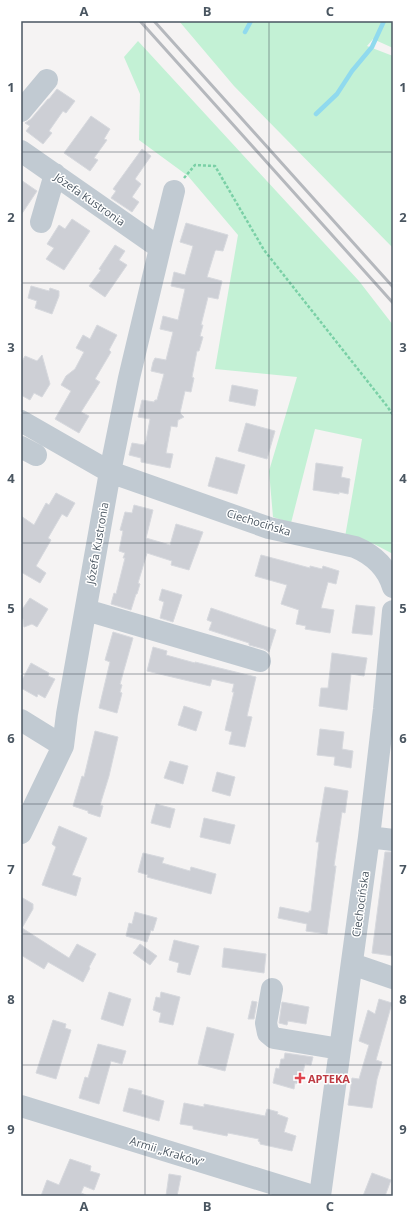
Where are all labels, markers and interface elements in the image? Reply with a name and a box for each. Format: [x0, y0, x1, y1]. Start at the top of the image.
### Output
text: A [80, 2, 89, 20]
text: B [203, 2, 212, 20]
text: C [326, 2, 334, 20]
text: 1 [7, 78, 15, 96]
text: 1 [399, 78, 407, 96]
street label: Józefa Kustronia [51, 168, 128, 229]
text: 2 [7, 208, 15, 226]
text: 2 [399, 208, 407, 226]
text: 3 [7, 338, 15, 356]
text: 3 [399, 338, 407, 356]
text: 4 [7, 469, 15, 487]
text: 4 [399, 469, 407, 487]
street label: Józefa Kustronia [82, 501, 112, 586]
street label: Ciechocińska [225, 505, 293, 539]
text: 5 [7, 599, 15, 617]
text: 5 [399, 599, 407, 617]
text: 6 [7, 729, 15, 747]
text: 6 [399, 729, 407, 747]
text: 7 [7, 860, 15, 878]
text: 7 [399, 860, 407, 878]
street label: Ciechocińska [348, 870, 372, 938]
text: 8 [7, 990, 15, 1008]
text: 8 [399, 990, 407, 1008]
place label: APTEKA [308, 1071, 350, 1086]
marker: APTEKA [295, 1073, 305, 1083]
text: 9 [7, 1120, 15, 1138]
text: 9 [399, 1120, 407, 1138]
street label: Armii „Kraków” [128, 1133, 206, 1169]
text: A [80, 1197, 89, 1215]
text: B [203, 1197, 212, 1215]
text: C [326, 1197, 334, 1215]

